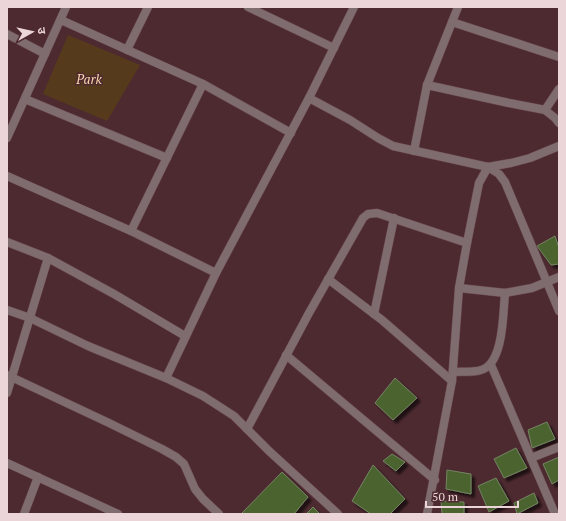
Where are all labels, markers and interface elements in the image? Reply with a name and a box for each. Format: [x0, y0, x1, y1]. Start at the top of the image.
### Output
north arrow [12, 12, 52, 52]
text: उ [35, 26, 49, 35]
park label: Park [75, 70, 103, 88]
scale bar [426, 483, 518, 509]
text: 50 m [432, 489, 459, 504]

